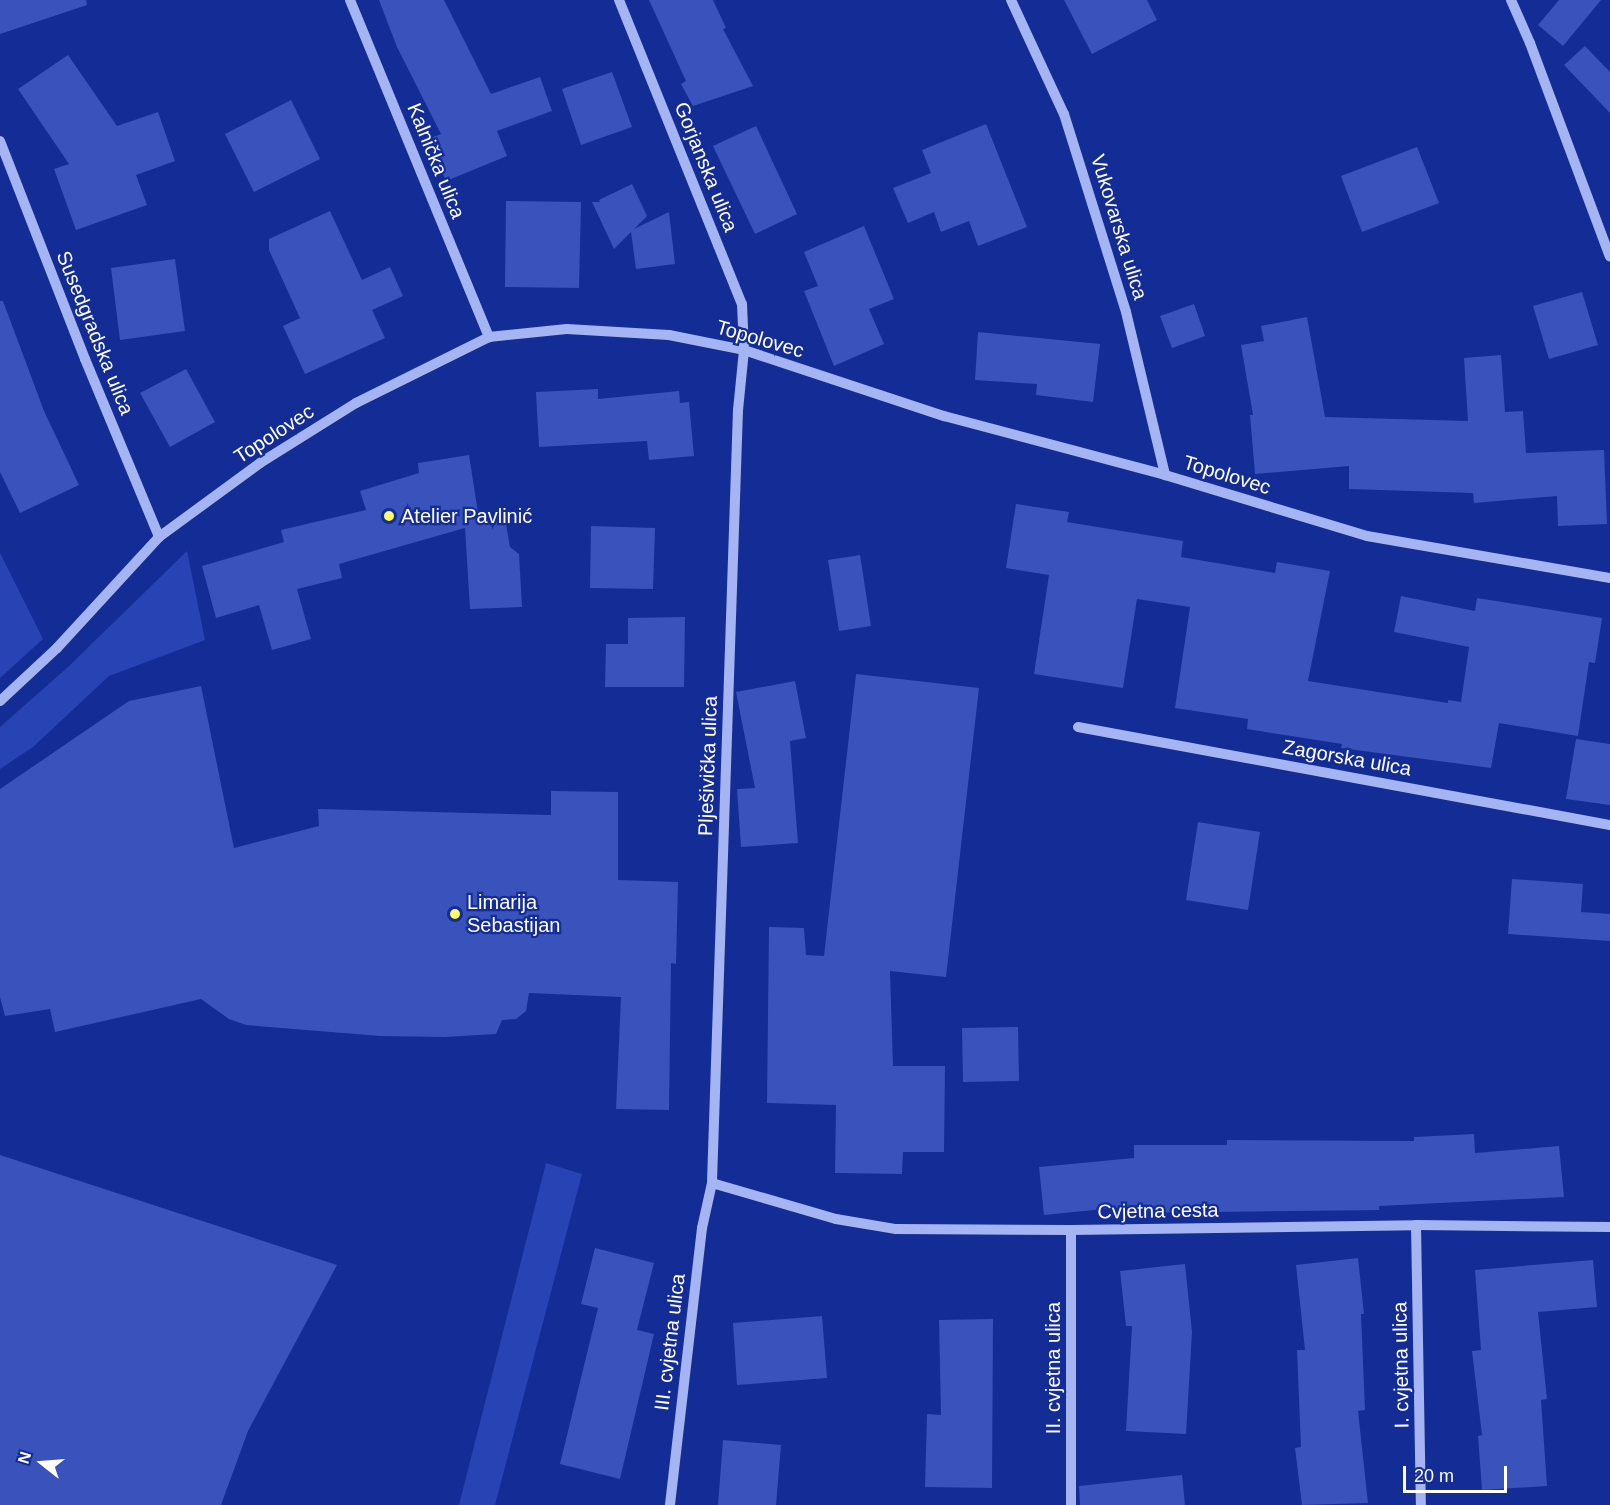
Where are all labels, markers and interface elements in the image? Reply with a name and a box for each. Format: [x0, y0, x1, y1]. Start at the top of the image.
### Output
street label: Gorjanska ulica [669, 99, 743, 235]
street label: Kalnička ulica [402, 100, 470, 222]
street label: Vukovarska ulica [1086, 152, 1152, 302]
street label: Susedgradska ulica [51, 248, 139, 418]
street label: Topolovec [713, 315, 807, 363]
street label: Topolovec [230, 399, 318, 469]
street label: Topolovec [1180, 450, 1274, 500]
place label: Atelier Pavlinić [401, 504, 532, 528]
marker: Atelier Pavlinić [382, 509, 396, 523]
street label: Plješivička ulica [694, 696, 722, 836]
street label: Zagorska ulica [1281, 735, 1413, 781]
place label: Limarija Sebastijan [467, 891, 560, 938]
marker: Limarija Sebastijan [448, 907, 462, 921]
street label: Cvjetna cesta [1097, 1198, 1219, 1224]
street label: III. cvjetna ulica [650, 1272, 690, 1412]
street label: I. cvjetna ulica [1388, 1301, 1414, 1429]
street label: II. cvjetna ulica [1041, 1302, 1065, 1434]
north arrow [12, 1433, 72, 1493]
text: N [14, 1450, 34, 1466]
scale bar [1406, 1454, 1510, 1492]
text: 20 m [1414, 1466, 1454, 1486]

